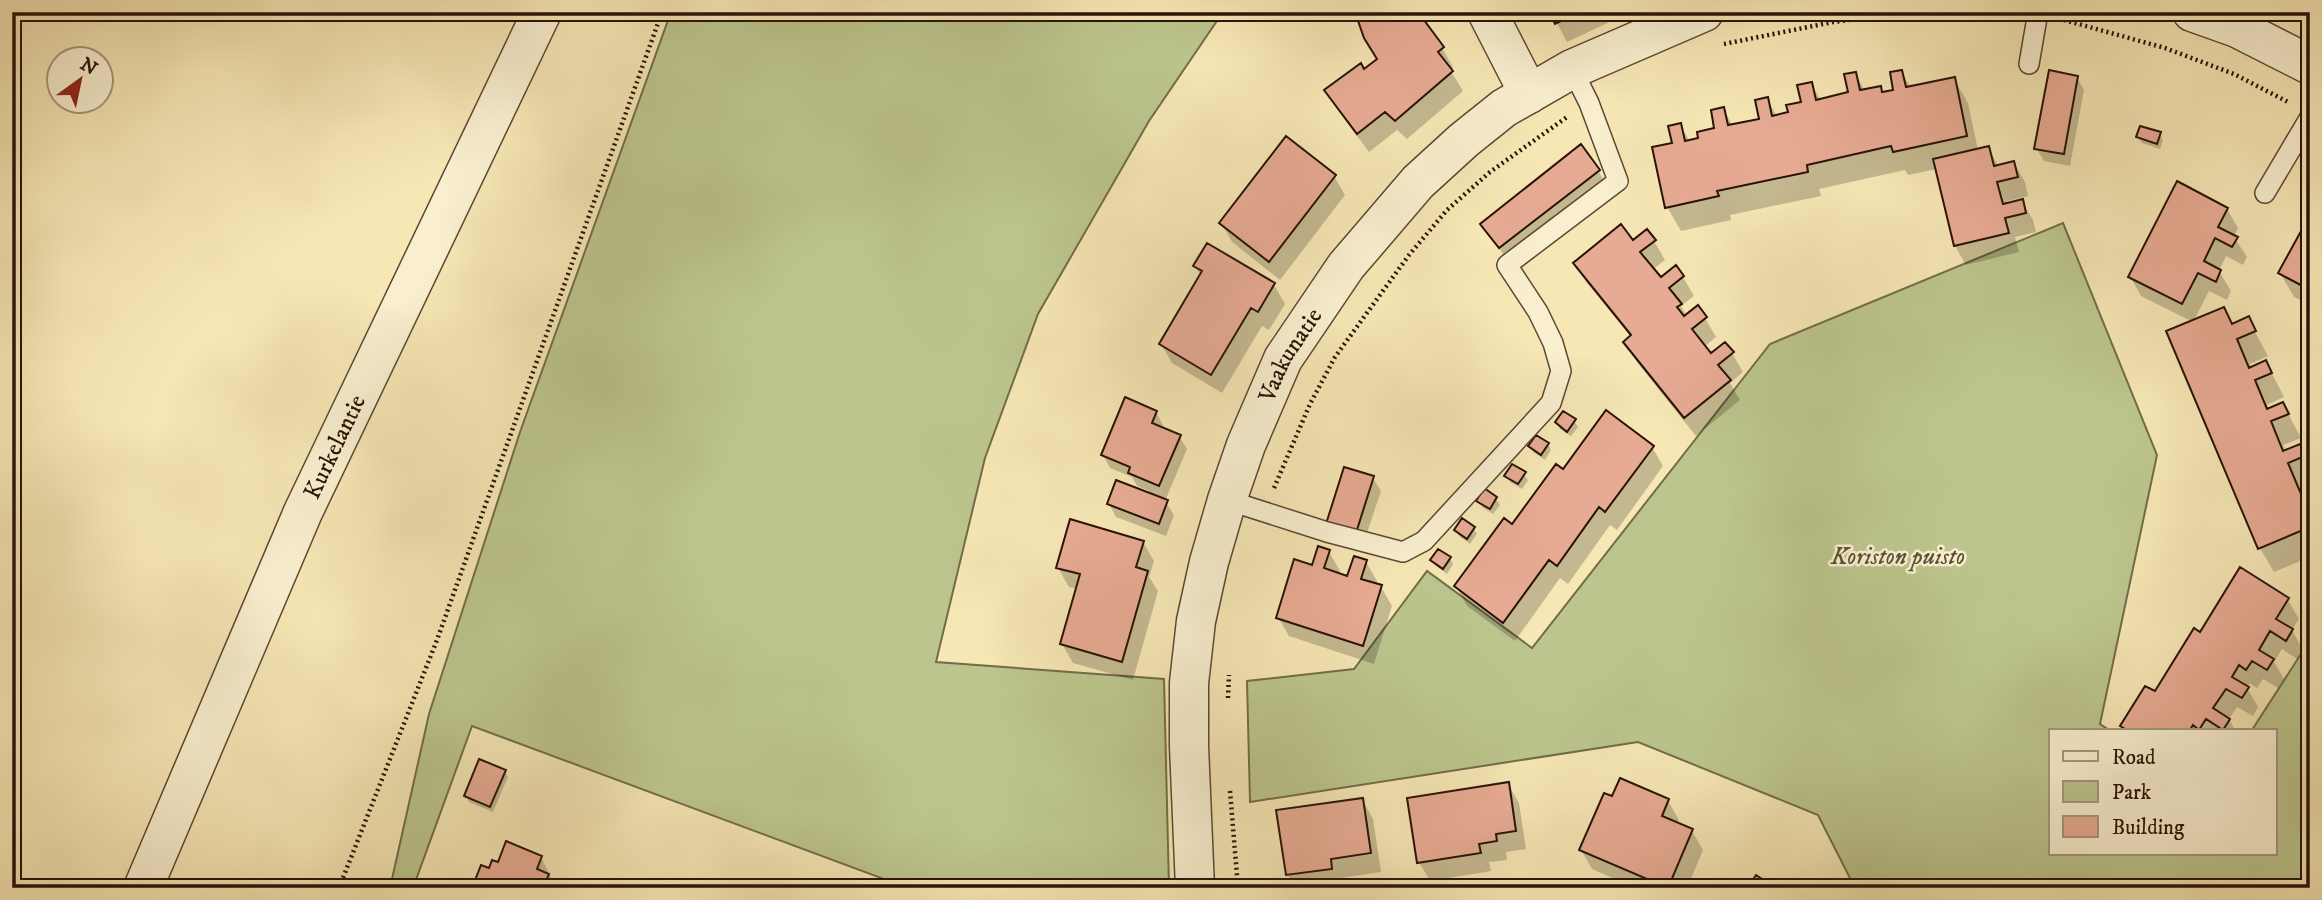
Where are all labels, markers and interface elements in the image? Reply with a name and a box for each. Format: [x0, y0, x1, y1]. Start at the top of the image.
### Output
north arrow [46, 46, 116, 116]
text: N [76, 53, 102, 81]
street label: Vaakunatie [1252, 302, 1329, 408]
street label: Kurkelantie [297, 390, 373, 504]
park label: Koriston puisto [1830, 542, 1965, 572]
legend [2049, 729, 2276, 855]
text: Road [2112, 745, 2156, 771]
text: Park [2112, 780, 2152, 806]
text: Building [2112, 815, 2185, 841]

